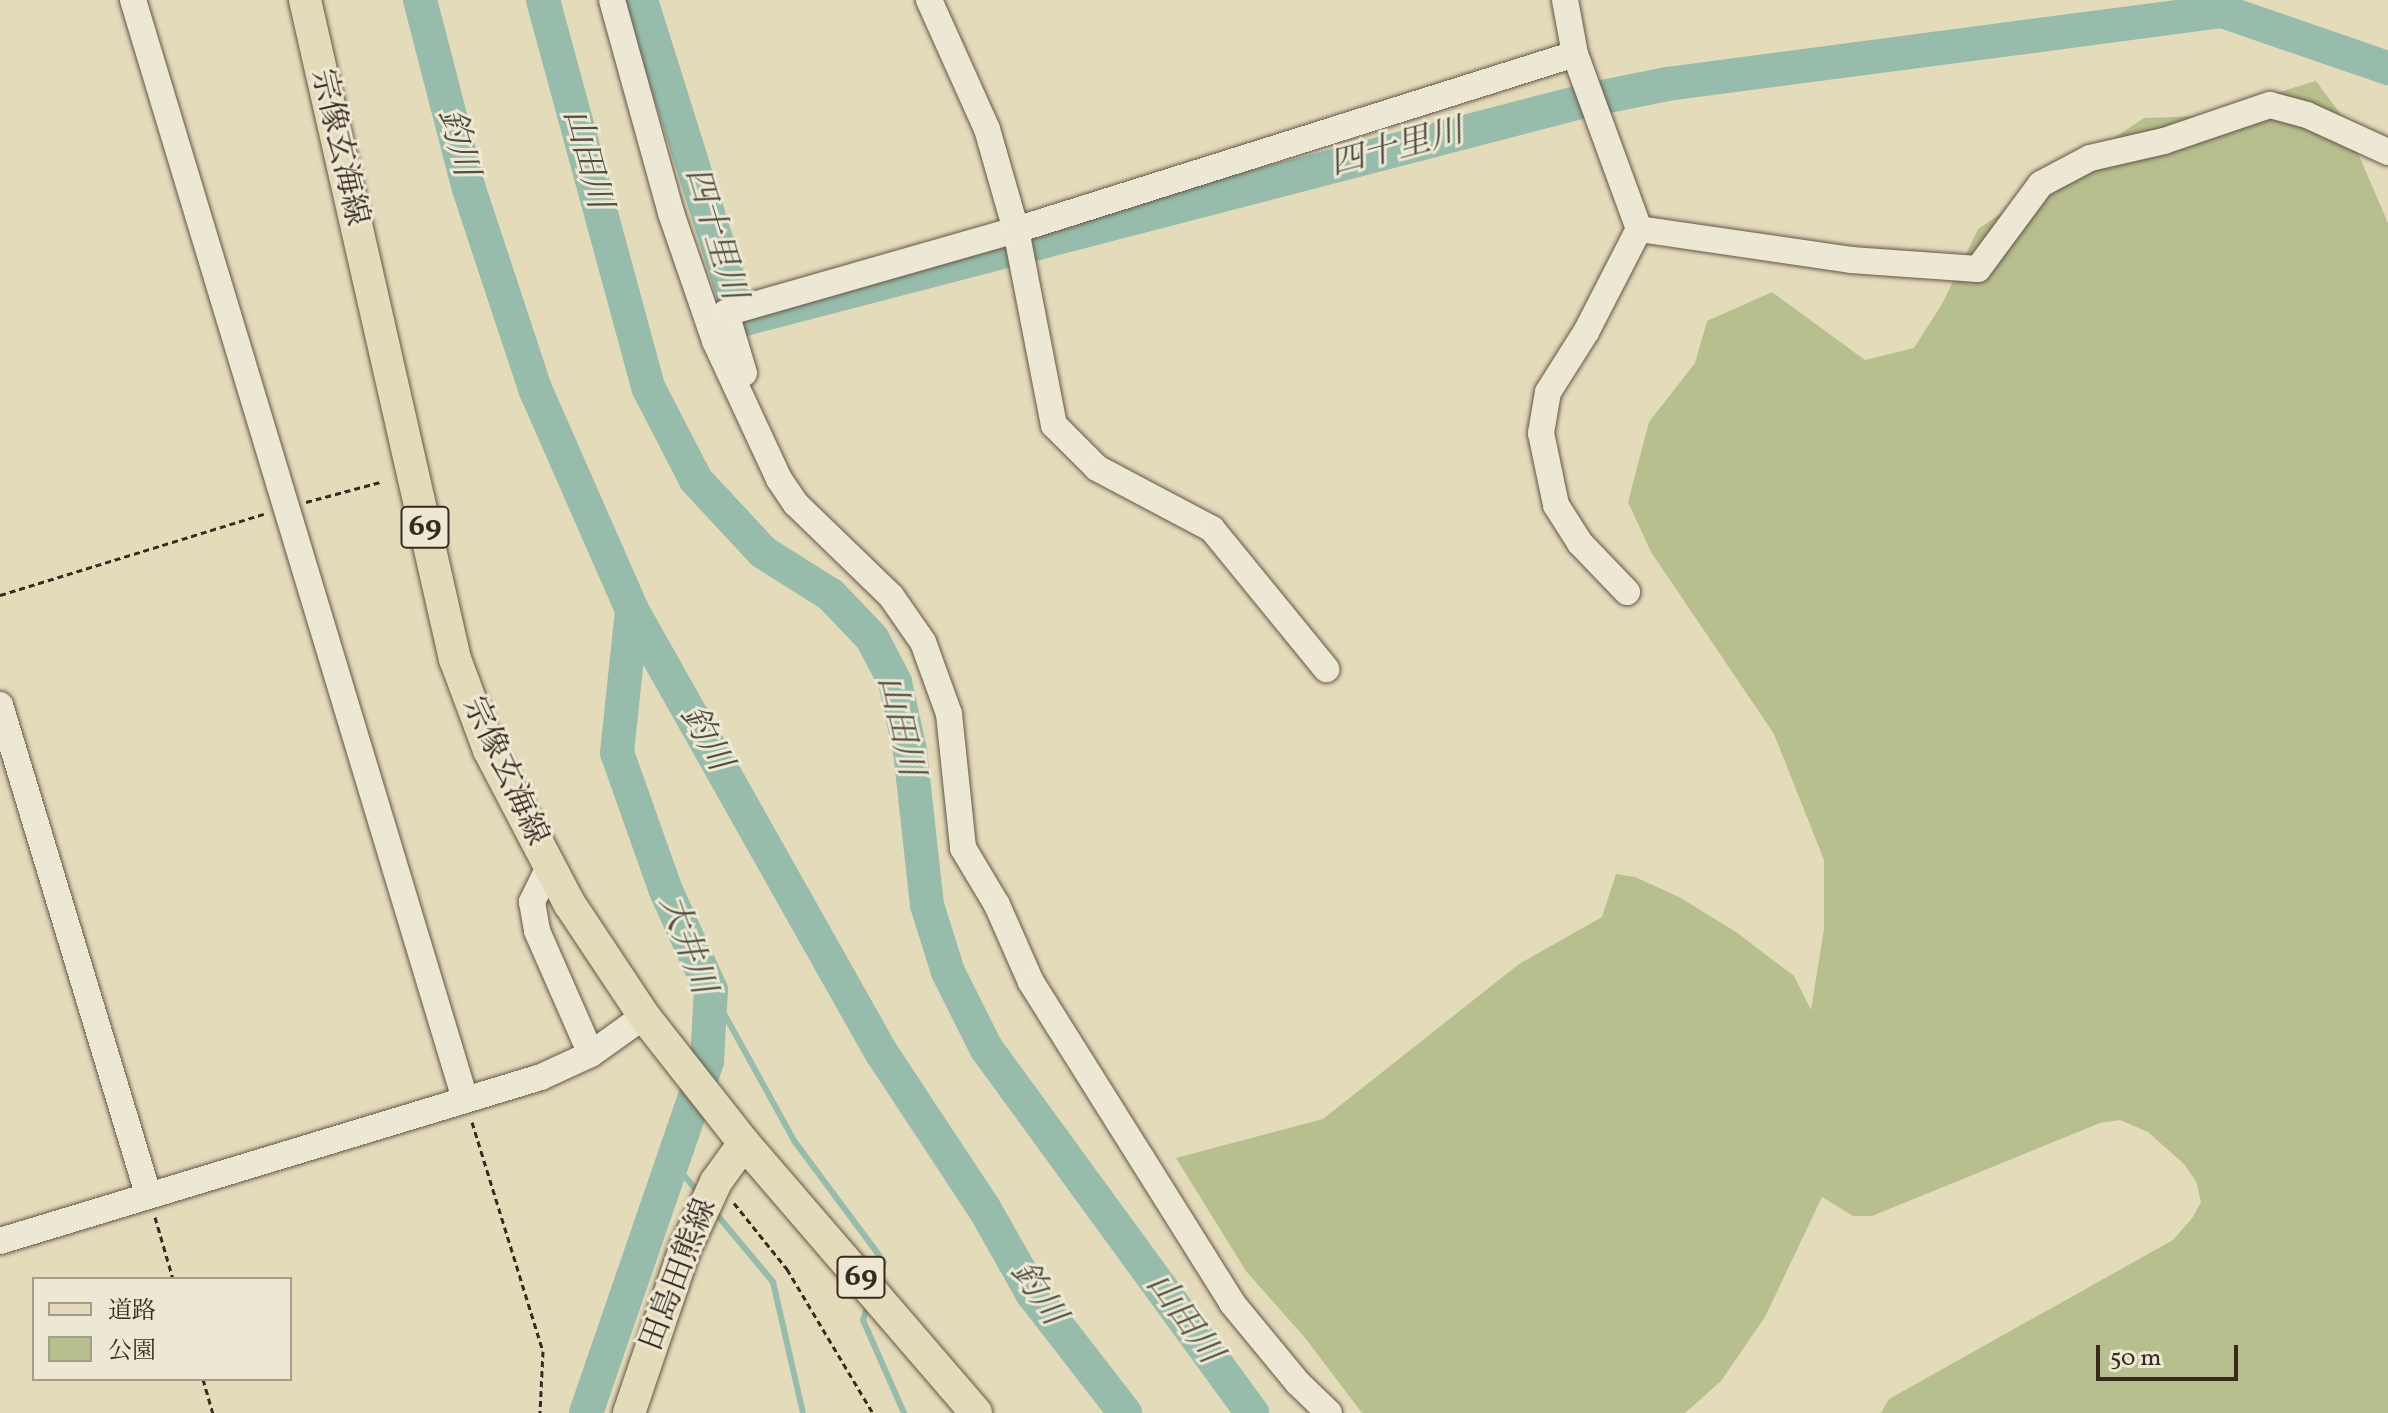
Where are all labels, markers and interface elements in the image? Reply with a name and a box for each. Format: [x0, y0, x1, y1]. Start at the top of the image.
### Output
street label: 宗像玄海線 [301, 66, 375, 230]
water label: 山田川 [553, 104, 619, 214]
water label: 釣川 [428, 105, 486, 181]
water label: 四十里川 [1326, 112, 1468, 186]
water label: 四十里川 [675, 163, 753, 305]
road number: 69 [399, 501, 451, 553]
water label: 山田川 [868, 672, 930, 780]
street label: 宗像玄海線 [453, 691, 555, 853]
water label: 釣川 [671, 699, 739, 779]
water label: 大井川 [649, 890, 723, 1000]
street label: 田島田熊線 [633, 1193, 727, 1357]
road number: 69 [835, 1251, 887, 1303]
water label: 釣川 [1001, 1254, 1073, 1334]
water label: 山田川 [1137, 1266, 1229, 1372]
legend [32, 1277, 292, 1381]
text: 道路 [108, 1295, 156, 1329]
scale bar [2100, 1329, 2242, 1379]
text: 公園 [108, 1335, 156, 1369]
text: 50 m [2110, 1342, 2162, 1376]

